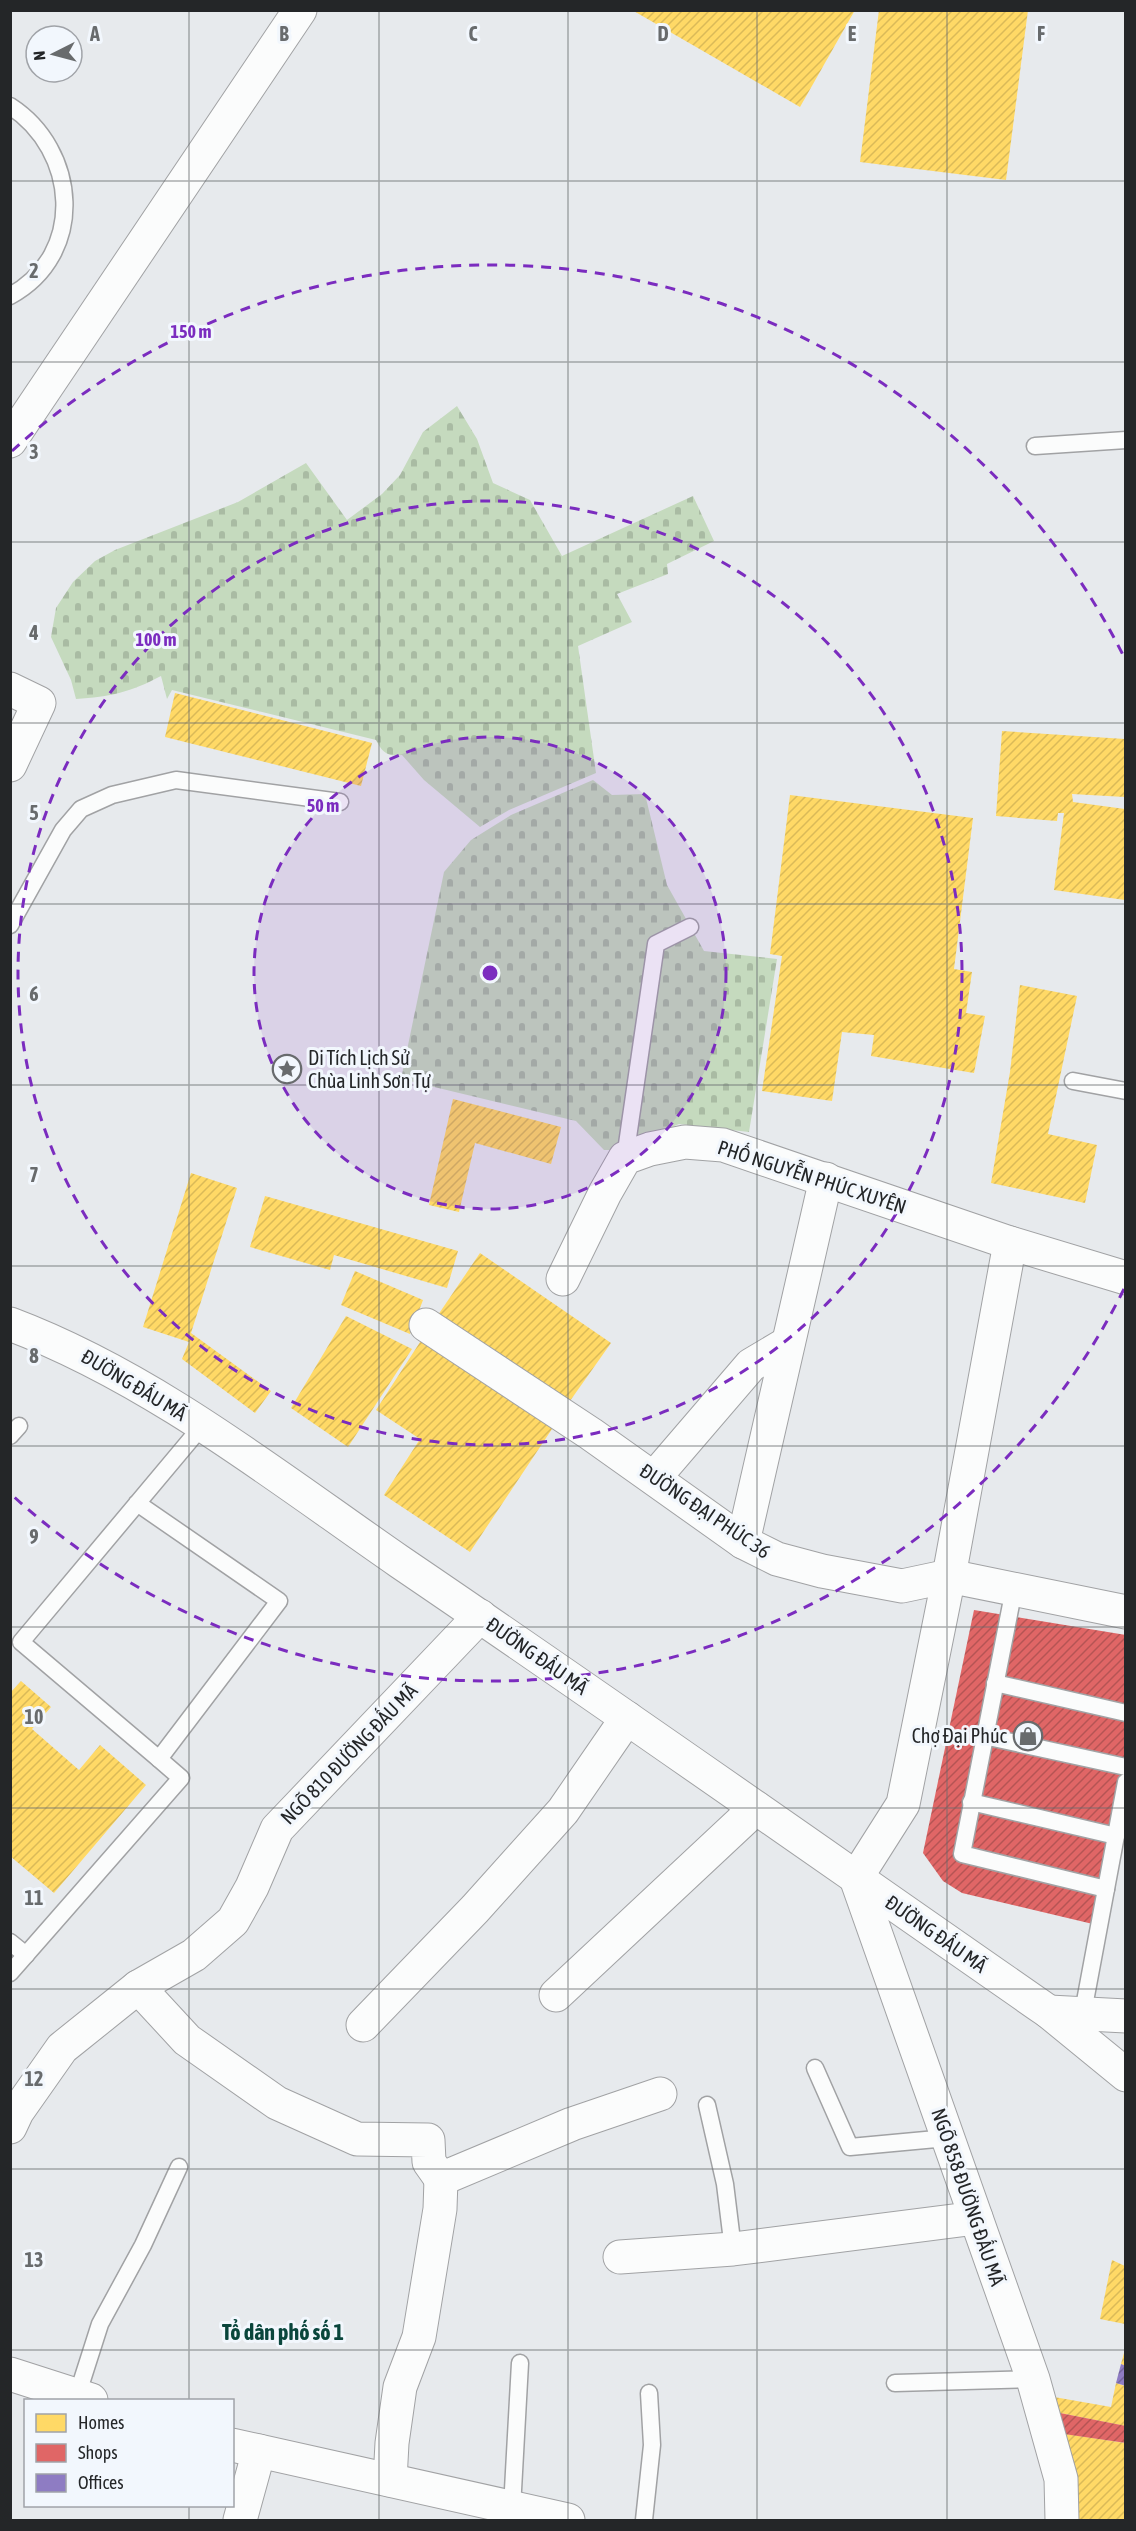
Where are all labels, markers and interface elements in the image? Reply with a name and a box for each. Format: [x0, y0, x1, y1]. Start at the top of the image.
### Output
text: A [89, 22, 100, 45]
text: B [279, 22, 289, 45]
text: C [469, 22, 478, 45]
text: D [657, 22, 669, 45]
text: E [848, 22, 857, 45]
text: F [1037, 22, 1045, 45]
north arrow [24, 24, 84, 84]
text: N [30, 50, 49, 61]
text: 2 [29, 259, 39, 282]
text: 150 m [171, 321, 211, 342]
text: 3 [29, 440, 39, 463]
text: 4 [28, 621, 39, 644]
text: 100 m [136, 629, 176, 650]
text: 50 m [307, 795, 339, 816]
text: 5 [29, 801, 39, 824]
centre of rings [480, 963, 500, 983]
text: 6 [29, 982, 39, 1005]
place label: Di Tích Lịch Sử Chùa Linh Sơn Tự [308, 1046, 431, 1092]
place icon: Di Tích Lịch Sử Chùa Linh Sơn Tự [271, 1053, 303, 1085]
street label: PHỐ NGUYỄN PHÚC XUYÊN [715, 1133, 910, 1218]
text: 7 [29, 1163, 39, 1186]
street label: ĐƯỜNG ĐẤU MÃ [78, 1342, 192, 1425]
text: 8 [29, 1344, 39, 1367]
street label: ĐƯỜNG ĐẠI PHÚC 36 [636, 1458, 775, 1563]
text: 9 [29, 1525, 39, 1548]
street label: ĐƯỜNG ĐẤU MÃ [482, 1611, 594, 1699]
street label: NGÕ 810 ĐƯỜNG ĐẤU MÃ [274, 1677, 422, 1829]
text: 10 [25, 1705, 43, 1728]
shop icon: Chợ Đại Phúc [1012, 1720, 1044, 1752]
place label: Chợ Đại Phúc [912, 1724, 1008, 1747]
text: 11 [25, 1886, 43, 1909]
street label: ĐƯỜNG ĐẤU MÃ [881, 1889, 993, 1977]
text: 12 [25, 2067, 43, 2090]
street label: NGÕ 858 ĐƯỜNG ĐẤU MÃ [927, 2104, 1012, 2289]
text: 13 [25, 2248, 43, 2271]
district label: Tổ dân phố số 1 [222, 2318, 344, 2345]
legend [24, 2399, 234, 2507]
text: Homes [78, 2412, 124, 2433]
text: Shops [78, 2442, 118, 2463]
text: Offices [78, 2472, 124, 2493]

